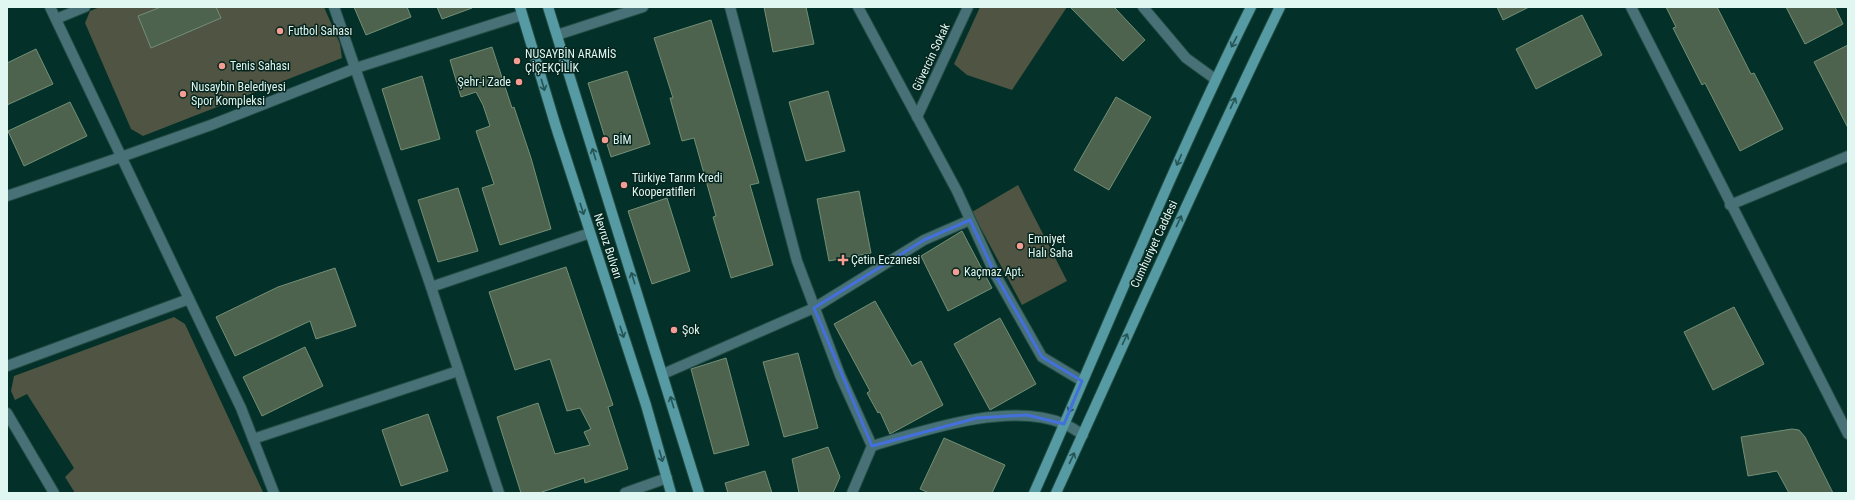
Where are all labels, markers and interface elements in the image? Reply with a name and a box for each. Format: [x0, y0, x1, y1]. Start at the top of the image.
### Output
street label: Güvercin Sokak [909, 21, 953, 93]
place label: Futbol Sahası [288, 24, 352, 38]
marker: Futbol Sahası [275, 26, 285, 36]
one-way arrow [1230, 36, 1237, 48]
place label: NUSAYBİN ARAMİS ÇİÇEKÇİLİK [525, 46, 616, 75]
marker: NUSAYBİN ARAMİS ÇİÇEKÇİLİK [512, 56, 522, 66]
place label: Tenis Sahası [230, 59, 290, 73]
marker: Tenis Sahası [217, 61, 227, 71]
place label: Şehr-i Zade [458, 75, 511, 89]
marker: Şehr-i Zade [514, 77, 524, 87]
one-way arrow [540, 78, 547, 91]
place label: Nusaybin Belediyesi Spor Kompleksi [191, 80, 286, 108]
marker: Nusaybin Belediyesi Spor Kompleksi [178, 89, 188, 99]
one-way arrow [1230, 97, 1238, 109]
place label: BİM [613, 132, 632, 147]
marker: BİM [600, 135, 610, 145]
one-way arrow [590, 148, 597, 161]
one-way arrow [1175, 154, 1183, 166]
place label: Türkiye Tarım Kredi Kooperatifleri [632, 171, 722, 199]
marker: Türkiye Tarım Kredi Kooperatifleri [619, 180, 629, 190]
street label: Cumhuriyet Caddesi [1128, 198, 1180, 290]
one-way arrow [579, 202, 586, 215]
street label: Nevruz Bulvarı [591, 212, 625, 280]
one-way arrow [1176, 215, 1183, 227]
place label: Emniyet Halı Saha [1028, 232, 1073, 260]
marker: Emniyet Halı Saha [1015, 241, 1025, 251]
place label: Çetin Eczanesi [851, 253, 920, 267]
marker: Çetin Eczanesi [838, 255, 848, 265]
place label: Kaçmaz Apt. [964, 265, 1024, 279]
marker: Kaçmaz Apt. [951, 267, 961, 277]
one-way arrow [629, 272, 636, 285]
place label: Şok [682, 323, 700, 337]
marker: Şok [669, 325, 679, 335]
one-way arrow [619, 326, 626, 339]
one-way arrow [1121, 333, 1129, 345]
one-way arrow [668, 396, 675, 409]
one-way arrow [1066, 401, 1074, 413]
one-way arrow [658, 450, 665, 463]
one-way arrow [1069, 452, 1076, 464]

